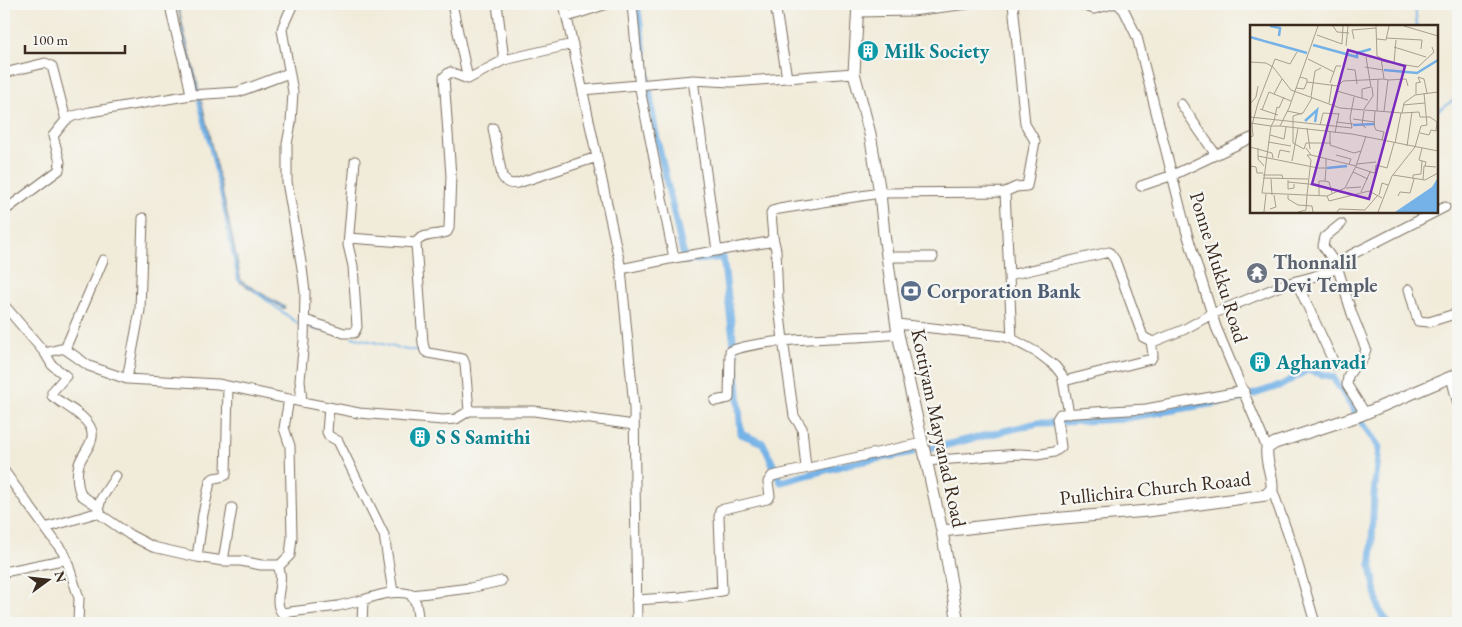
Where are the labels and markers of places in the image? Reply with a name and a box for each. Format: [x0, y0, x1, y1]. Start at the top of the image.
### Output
place label: Milk Society [884, 38, 990, 64]
building icon: Milk Society [856, 39, 880, 63]
place label: Thonnalil Devi Temple [1273, 249, 1378, 298]
temple icon: Thonnalil Devi Temple [1245, 261, 1269, 285]
place label: Corporation Bank [927, 278, 1082, 304]
bank icon: Corporation Bank [899, 279, 923, 303]
place label: Aghanvadi [1275, 349, 1366, 375]
building icon: Aghanvadi [1248, 350, 1272, 374]
place label: S S Samithi [436, 424, 531, 450]
building icon: S S Samithi [408, 425, 432, 449]

